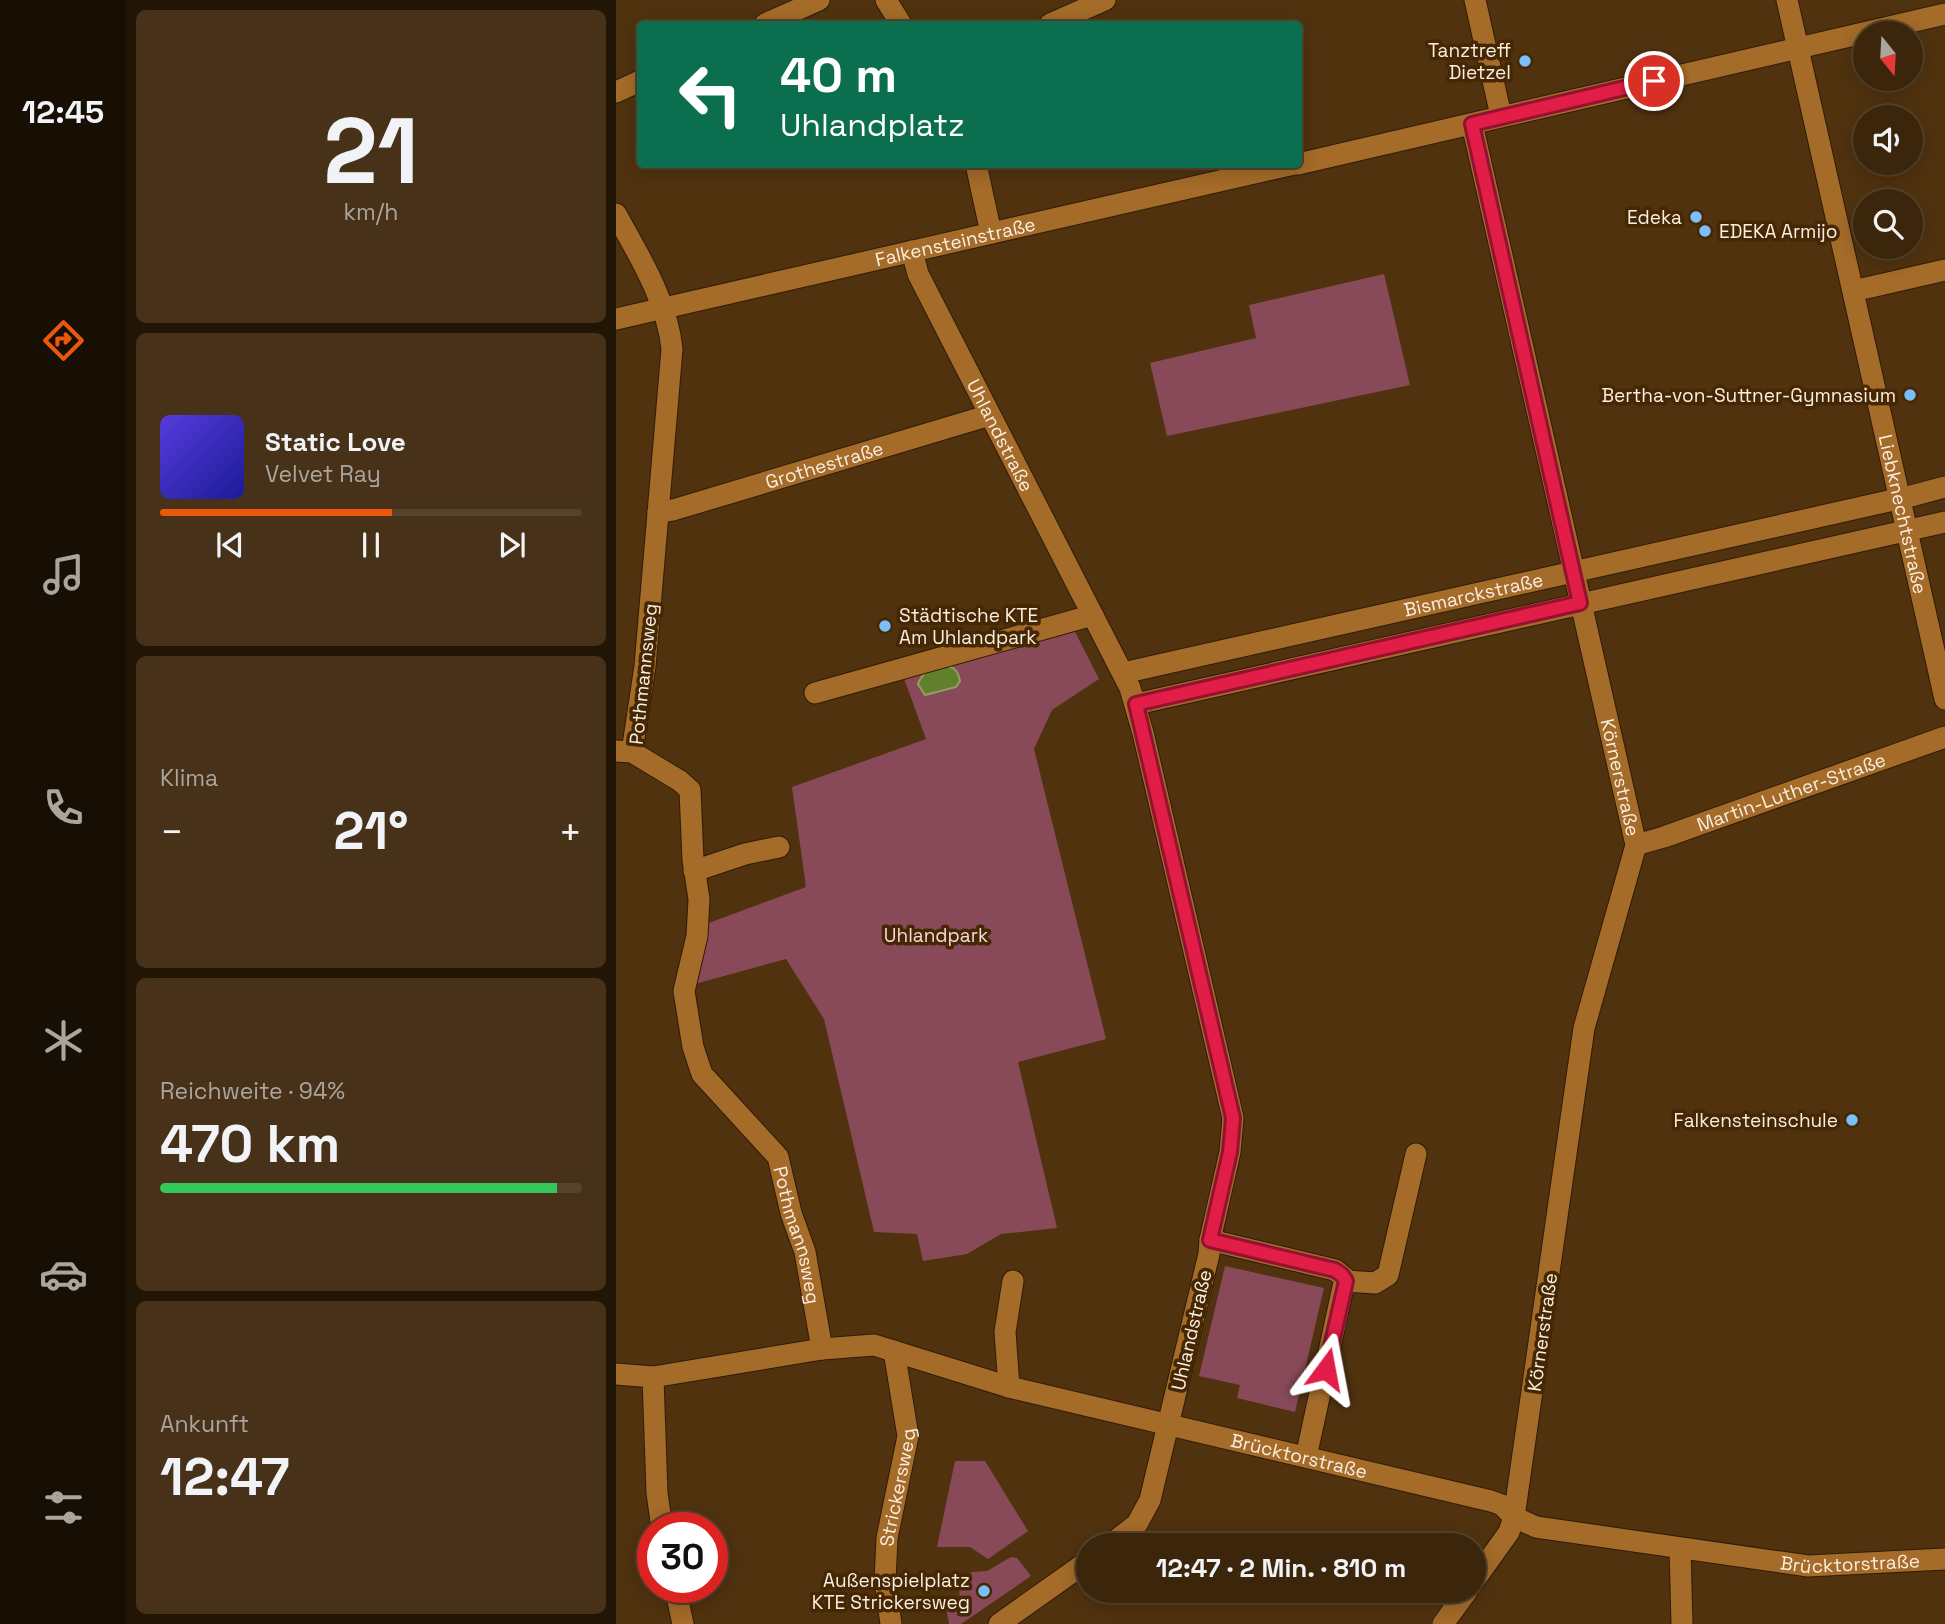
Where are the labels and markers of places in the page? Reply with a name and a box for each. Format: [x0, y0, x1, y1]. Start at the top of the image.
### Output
place label: Tanztreff Dietzel [1428, 38, 1511, 85]
pin [1624, 51, 1684, 111]
marker: Tanztreff Dietzel [1517, 53, 1533, 69]
place label: Edeka [1627, 205, 1682, 230]
marker: Edeka [1688, 209, 1704, 225]
place label: EDEKA Armijo [1719, 219, 1838, 244]
marker: EDEKA Armijo [1697, 223, 1713, 239]
place label: Bertha-von-Suttner-Gymnasium [1602, 383, 1896, 408]
marker: Bertha-von-Suttner-Gymnasium [1902, 387, 1918, 403]
place label: Städtische KTE Am Uhlandpark [899, 603, 1038, 650]
marker: Städtische KTE Am Uhlandpark [877, 618, 893, 634]
place label: Falkensteinschule [1674, 1108, 1838, 1133]
marker: Falkensteinschule [1844, 1112, 1860, 1128]
place label: Außenspielplatz KTE Strickersweg [812, 1568, 970, 1615]
marker: Außenspielplatz KTE Strickersweg [976, 1583, 992, 1599]

